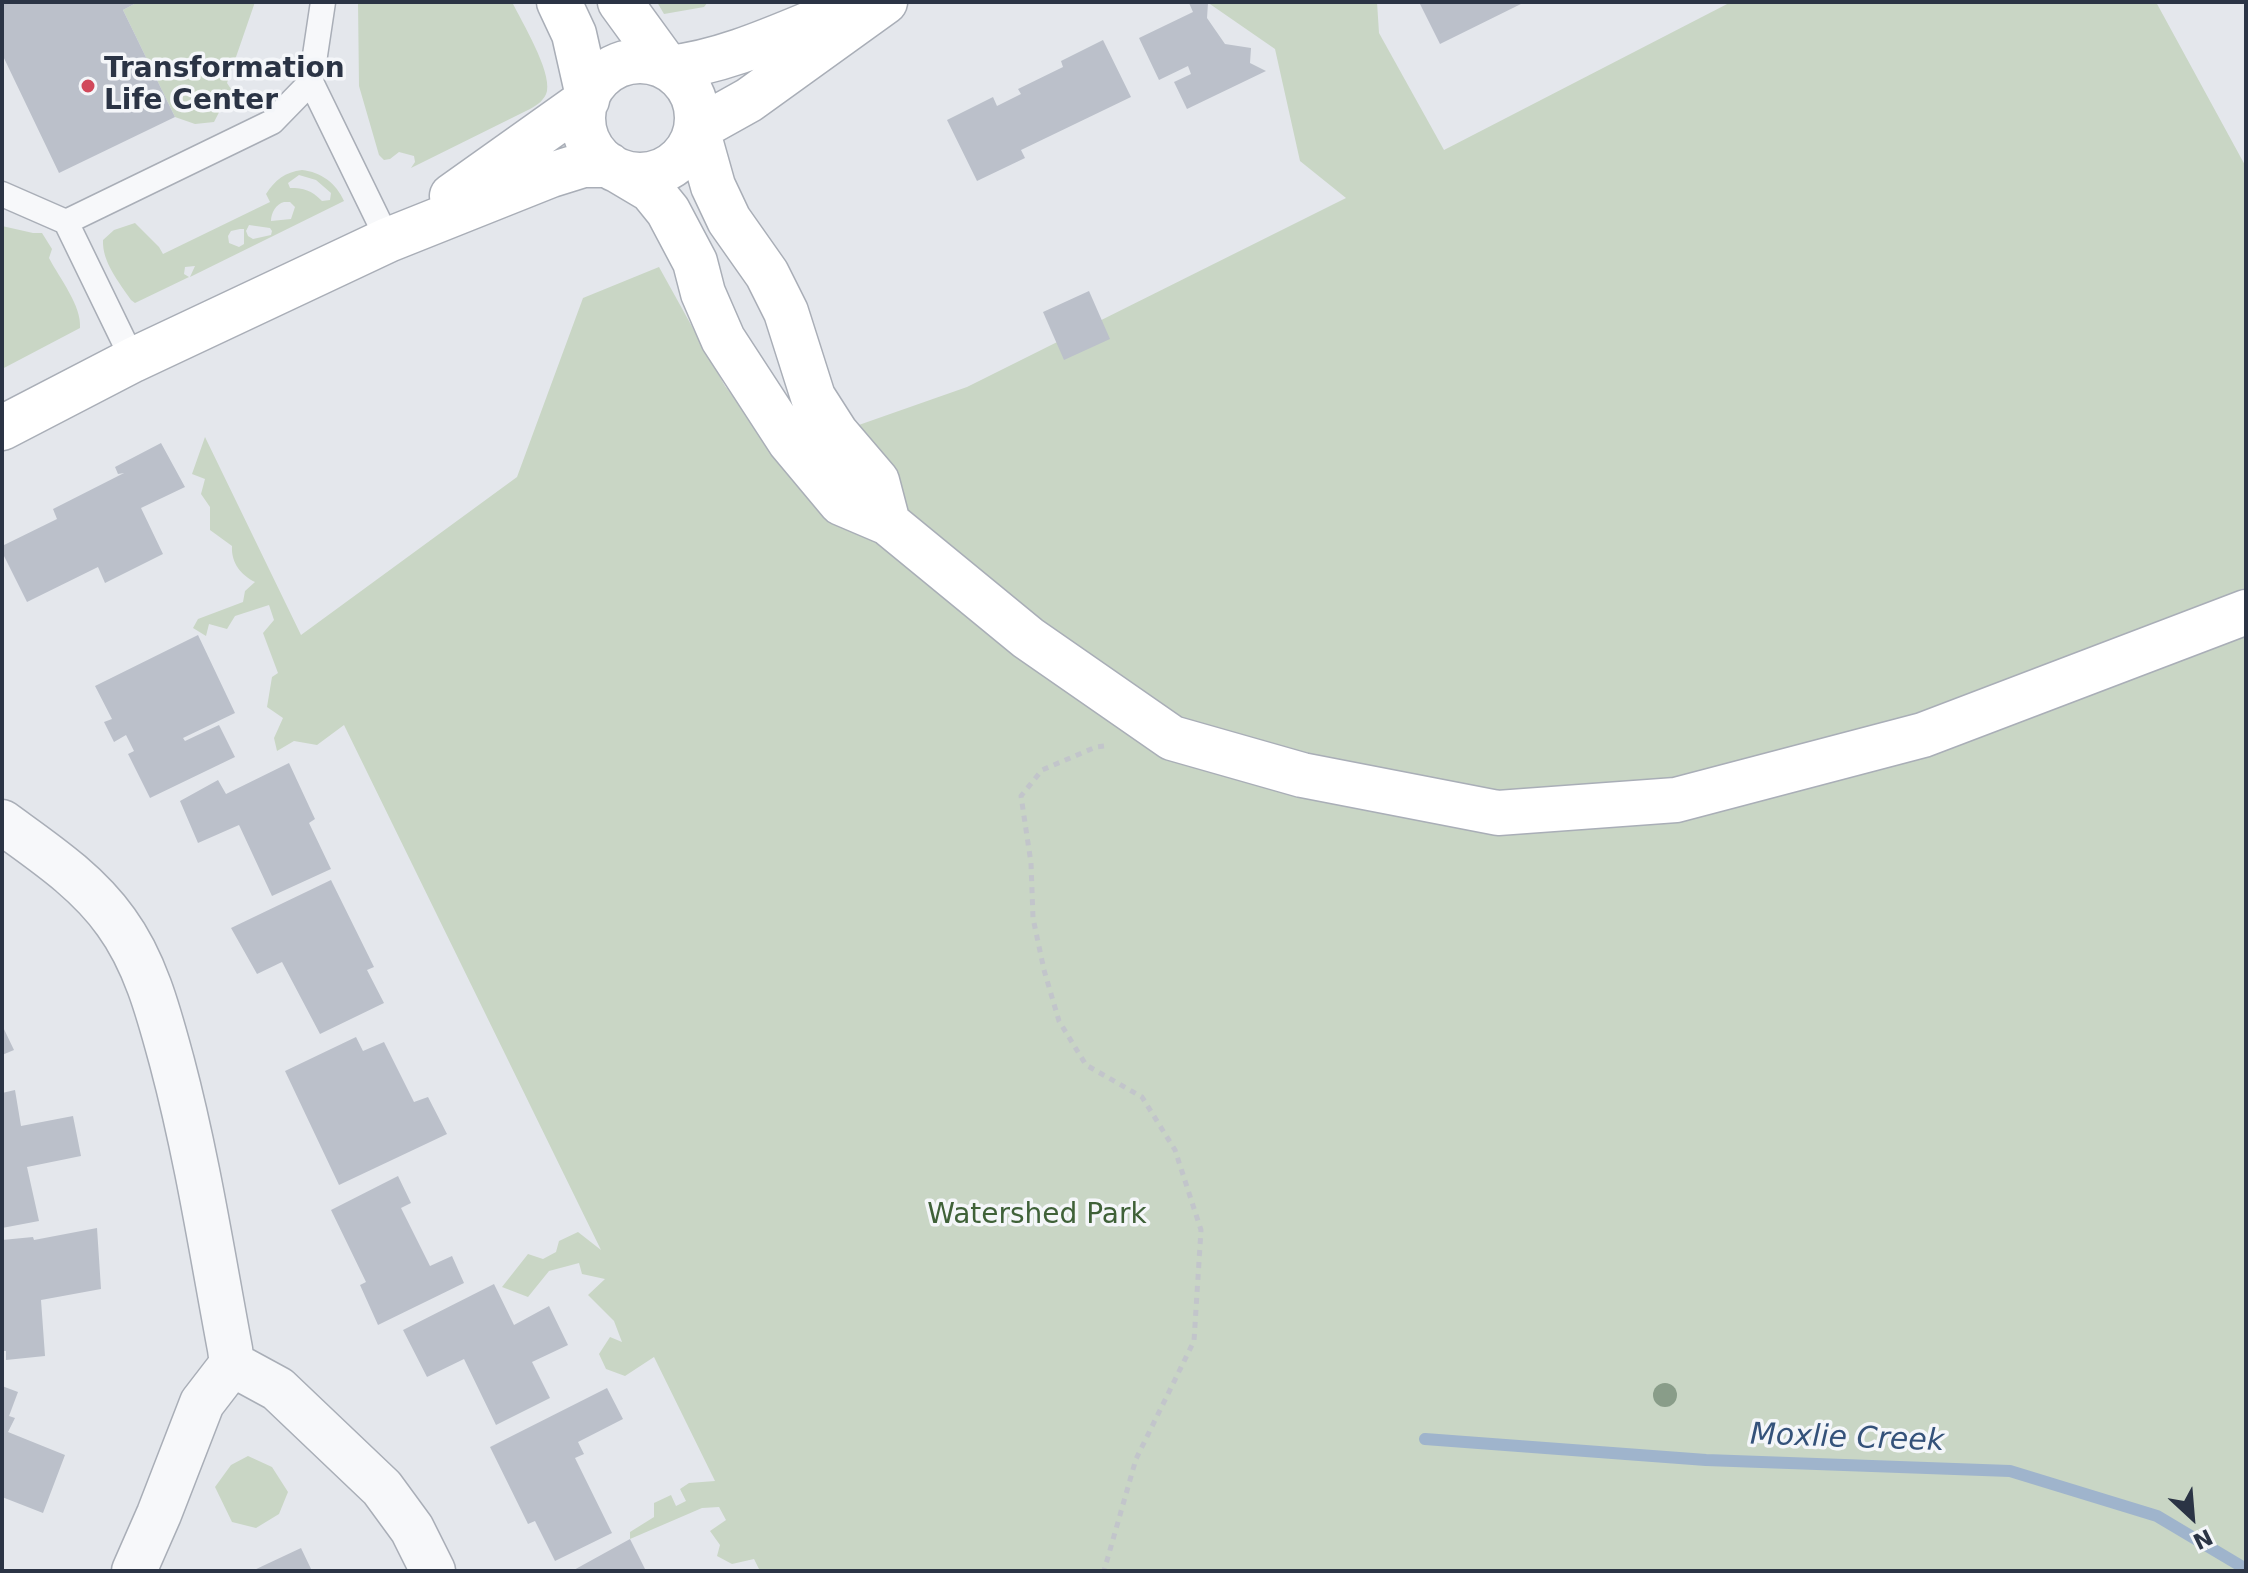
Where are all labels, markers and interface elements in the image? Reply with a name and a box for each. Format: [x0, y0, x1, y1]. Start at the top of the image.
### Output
place label: Transformation Life Center [104, 53, 345, 119]
marker: Transformation Life Center [79, 77, 97, 95]
park label: Watershed Park [927, 1199, 1147, 1233]
water label: Moxlie Creek [1749, 1418, 1945, 1460]
north arrow [2152, 1477, 2232, 1557]
text: N [2189, 1524, 2217, 1554]

